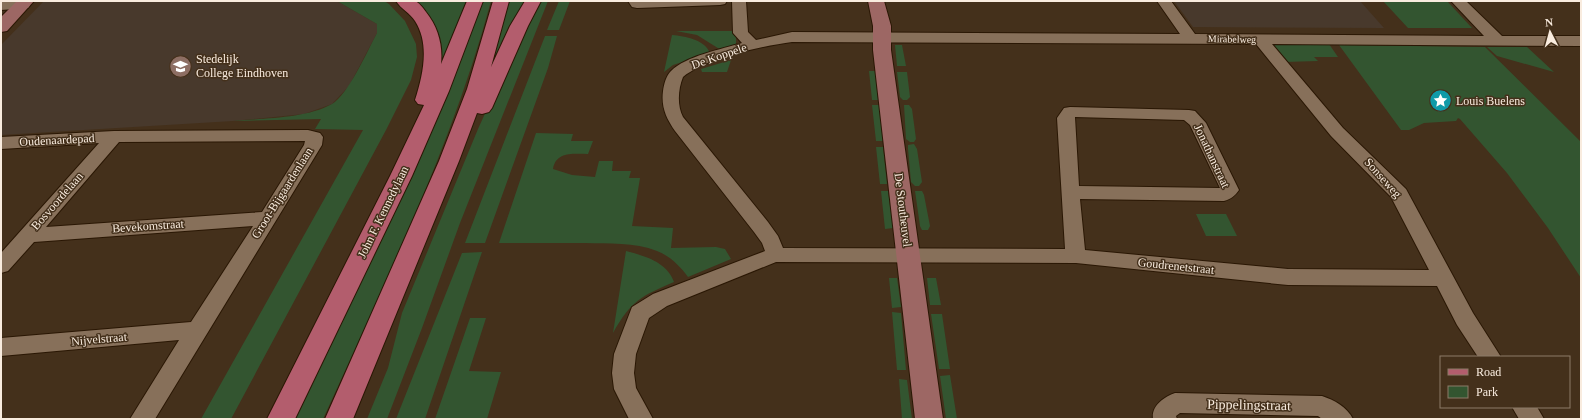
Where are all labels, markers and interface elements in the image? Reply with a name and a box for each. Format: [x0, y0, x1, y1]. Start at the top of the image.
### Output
north arrow [1530, 12, 1570, 52]
text: N [1544, 16, 1554, 28]
street label: Mirabelweg [1208, 33, 1256, 45]
street label: De Koppele [689, 40, 749, 72]
place label: Stedelijk College Eindhoven [196, 52, 288, 80]
school or university icon: Stedelijk College Eindhoven [167, 53, 193, 79]
place icon: Louis Buelens [1427, 88, 1453, 114]
place label: Louis Buelens [1456, 94, 1525, 108]
street label: Jonathanstraat [1191, 122, 1233, 191]
street label: Oudenaardepad [19, 131, 95, 149]
street label: Groot-Bijgaardenlaan [248, 145, 316, 241]
street label: Sonseweg [1362, 155, 1404, 201]
street label: John F. Kennedylaan [355, 164, 411, 260]
street label: Bosvoordelaan [28, 169, 86, 233]
street label: De Stoutheuvel [892, 172, 915, 248]
street label: Bevekomstraat [112, 216, 185, 235]
street label: Goudrenetstraat [1137, 255, 1215, 277]
street label: Nijvelstraat [71, 330, 128, 348]
legend [1440, 356, 1570, 408]
text: Road [1476, 365, 1501, 379]
text: Park [1476, 385, 1498, 399]
street label: Pippelingstraat [1207, 397, 1291, 413]

